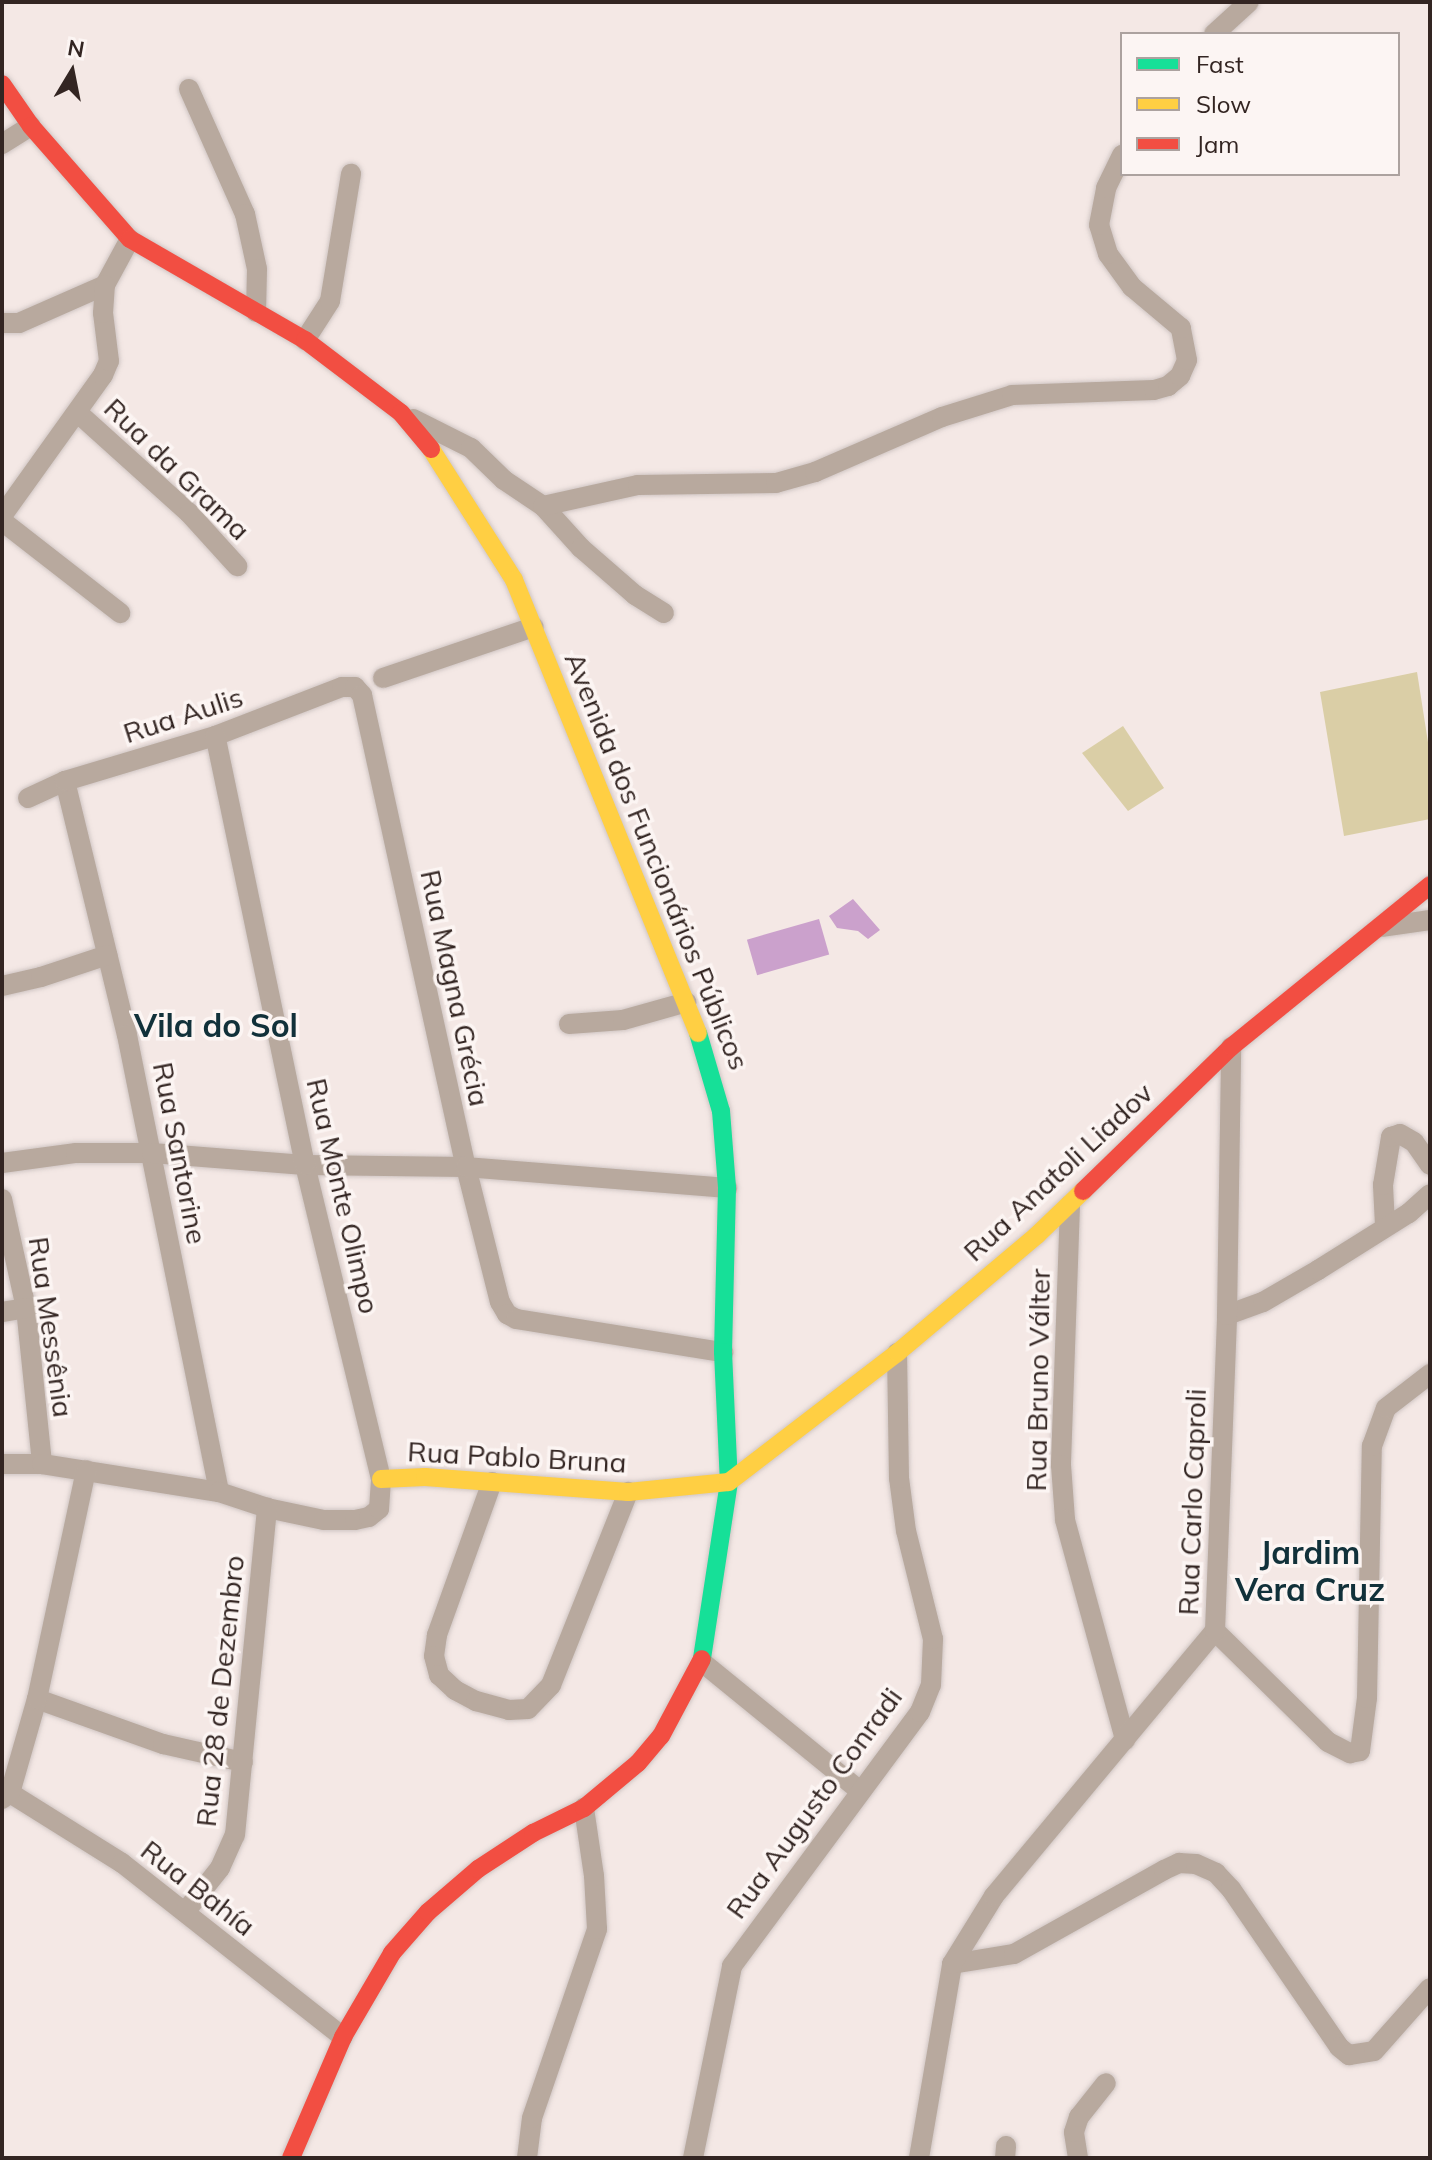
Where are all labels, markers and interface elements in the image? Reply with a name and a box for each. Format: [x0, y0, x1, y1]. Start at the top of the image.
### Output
north arrow [32, 32, 112, 112]
legend [1120, 32, 1400, 176]
text: N [66, 33, 87, 64]
text: Fast [1196, 49, 1244, 79]
text: Slow [1196, 89, 1251, 119]
text: Jam [1196, 129, 1239, 159]
street label: Rua da Grama [97, 391, 257, 547]
street label: Avenida dos Funcionários Públicos [558, 647, 756, 1075]
street label: Rua Aulis [119, 680, 247, 750]
street label: Rua Magna Grécia [414, 867, 496, 1109]
district label: Vila do Sol [134, 1006, 298, 1044]
street label: Rua Santorine [146, 1059, 214, 1247]
street label: Rua Monte Olimpo [300, 1075, 386, 1317]
street label: Rua Anatoli Liadov [957, 1076, 1159, 1268]
street label: Rua Messênia [22, 1235, 80, 1419]
street label: Rua Bruno Válter [1019, 1268, 1057, 1492]
street label: Rua Carlo Caproli [1171, 1388, 1213, 1616]
street label: Rua Pablo Bruna [407, 1434, 627, 1480]
district label: Jardim Vera Cruz [1235, 1534, 1385, 1609]
street label: Rua 28 de Dezembro [189, 1554, 251, 1828]
street label: Rua Augusto Conradi [719, 1681, 909, 1925]
street label: Rua Bahía [134, 1833, 262, 1943]

